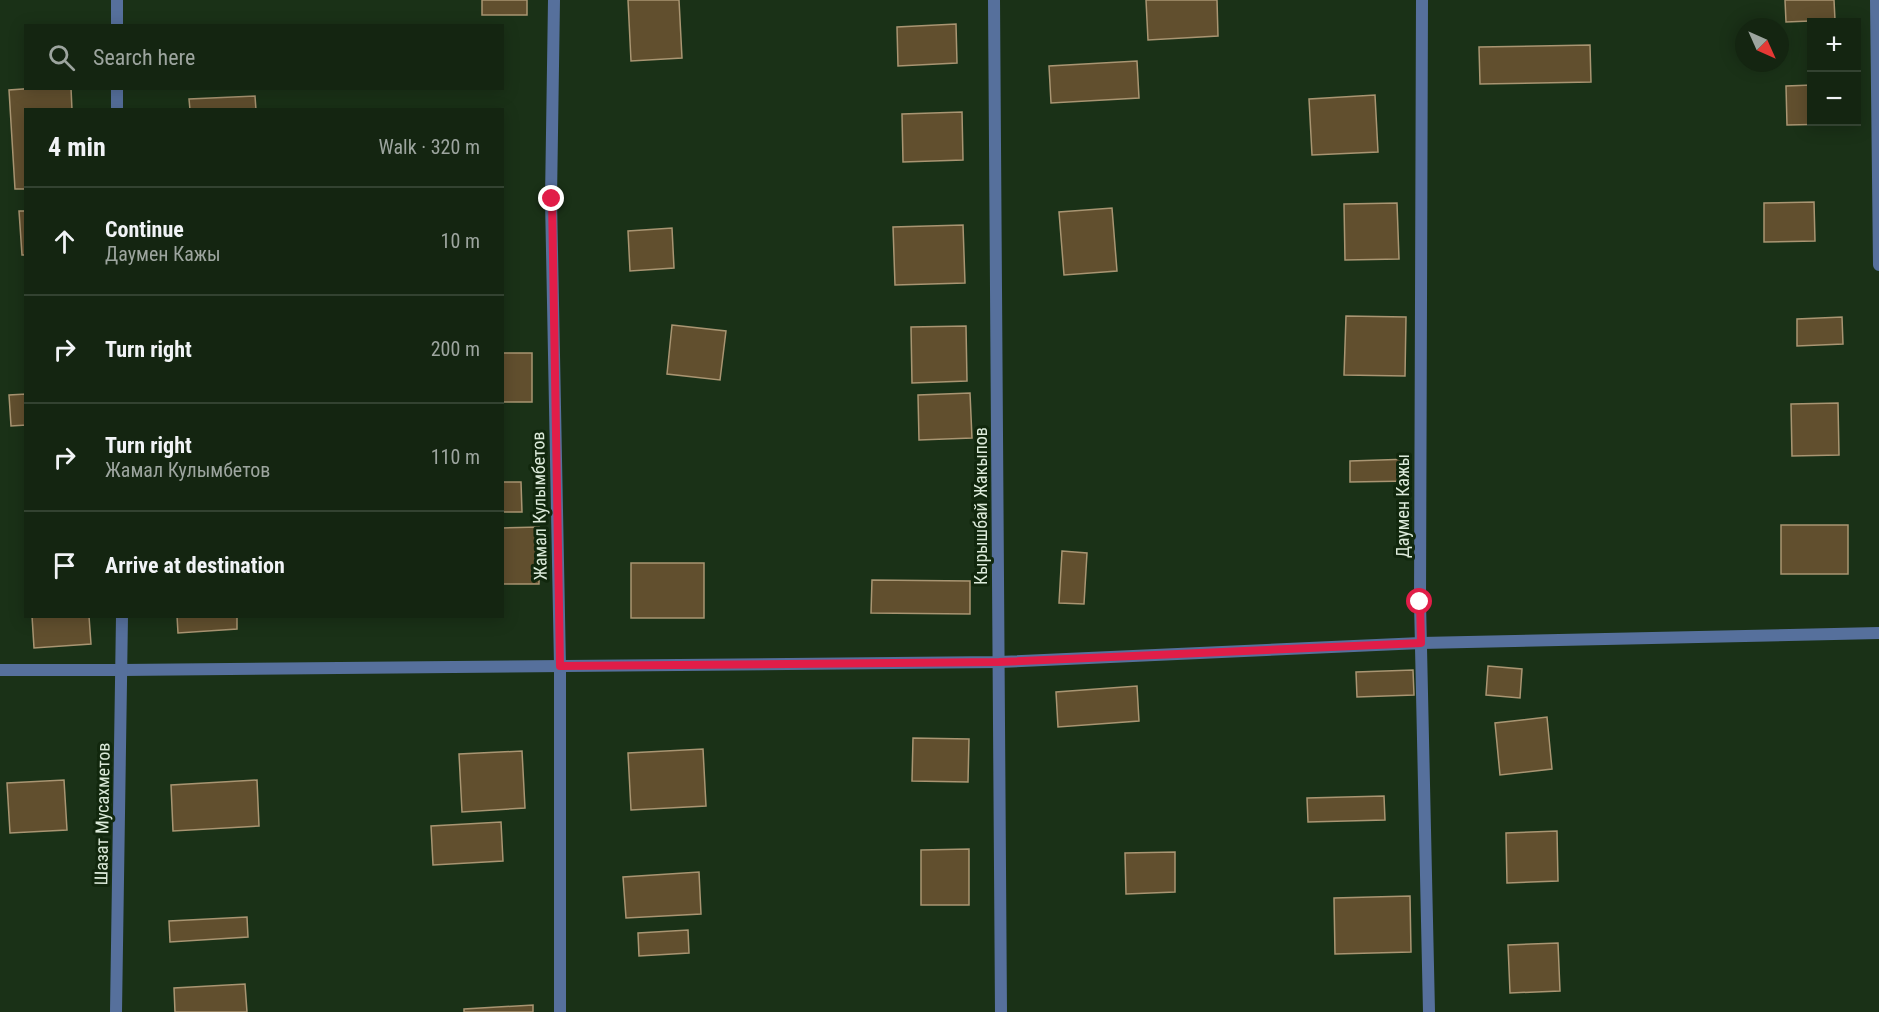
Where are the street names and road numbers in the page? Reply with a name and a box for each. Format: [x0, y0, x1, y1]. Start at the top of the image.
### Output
street label: Кырышбай Жакыпов [970, 427, 991, 585]
street label: Жамал Кулымбетов [527, 431, 551, 581]
street label: Даумен Кажы [1392, 454, 1413, 558]
street label: Шазат Мусахметов [90, 742, 114, 886]

